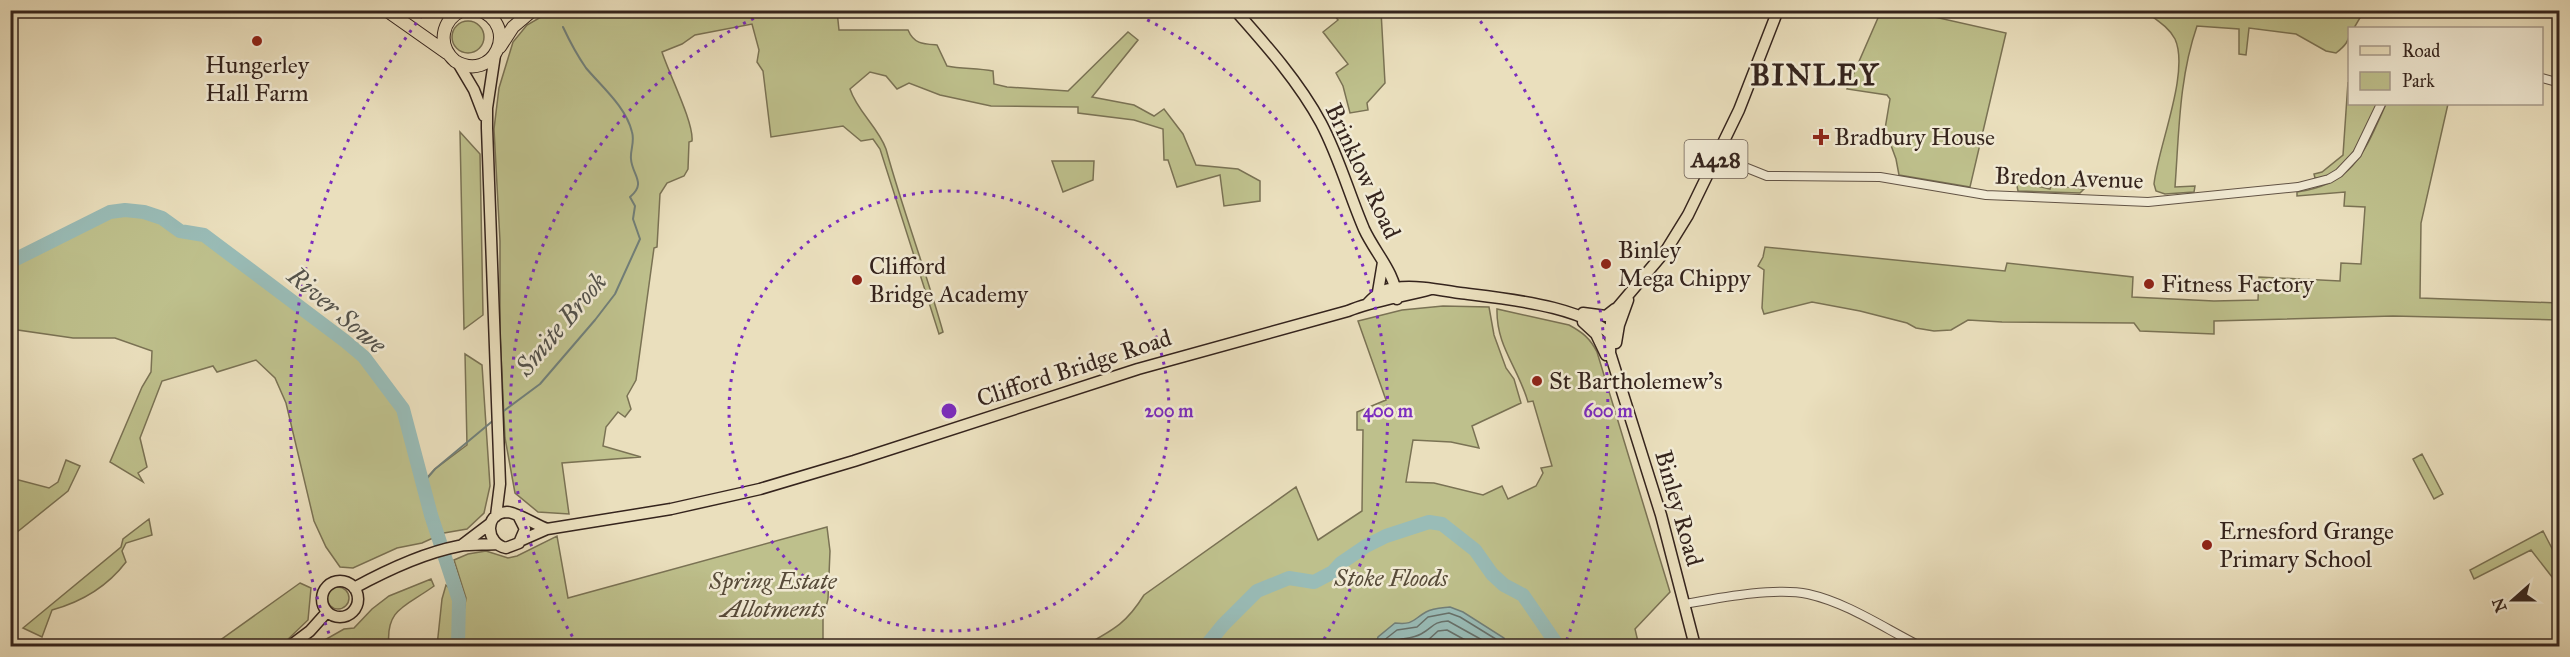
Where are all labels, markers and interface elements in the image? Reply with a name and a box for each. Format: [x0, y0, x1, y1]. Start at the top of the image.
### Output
legend [2348, 27, 2543, 105]
marker: Hungerley Hall Farm [250, 34, 264, 48]
text: Road [2402, 40, 2440, 62]
place label: Hungerley Hall Farm [205, 50, 310, 108]
district label: BINLEY [1750, 57, 1880, 93]
text: Park [2402, 70, 2435, 92]
street label: Brinklow Road [1319, 98, 1407, 244]
place label: Bradbury House [1834, 122, 1995, 152]
marker: Bradbury House [1812, 128, 1830, 146]
road number: A428 [1684, 140, 1748, 178]
street label: Bredon Avenue [1994, 160, 2144, 196]
place label: Binley Mega Chippy [1618, 235, 1751, 293]
place label: Clifford Bridge Academy [869, 251, 1029, 309]
marker: Binley Mega Chippy [1599, 257, 1613, 271]
water label: River Sowe [280, 259, 394, 361]
water label: Smite Brook [508, 265, 614, 383]
place label: Fitness Factory [2161, 269, 2314, 299]
marker: Clifford Bridge Academy [850, 273, 864, 287]
marker: Fitness Factory [2142, 277, 2156, 291]
street label: Clifford Bridge Road [973, 322, 1175, 414]
place label: St Bartholemew's [1549, 366, 1723, 396]
marker: St Bartholemew's [1530, 374, 1544, 388]
text: 200 m [1145, 400, 1194, 422]
text: 400 m [1363, 400, 1414, 423]
text: 600 m [1583, 400, 1633, 422]
centre of rings [939, 401, 959, 421]
street label: Binley Road [1648, 447, 1710, 569]
place label: Ernesford Grange Primary School [2219, 516, 2394, 574]
marker: Ernesford Grange Primary School [2200, 538, 2214, 552]
park label: Stoke Floods [1333, 563, 1449, 593]
park label: Spring Estate Allotments [708, 566, 838, 624]
north arrow [2483, 570, 2543, 630]
text: N [2488, 595, 2511, 615]

